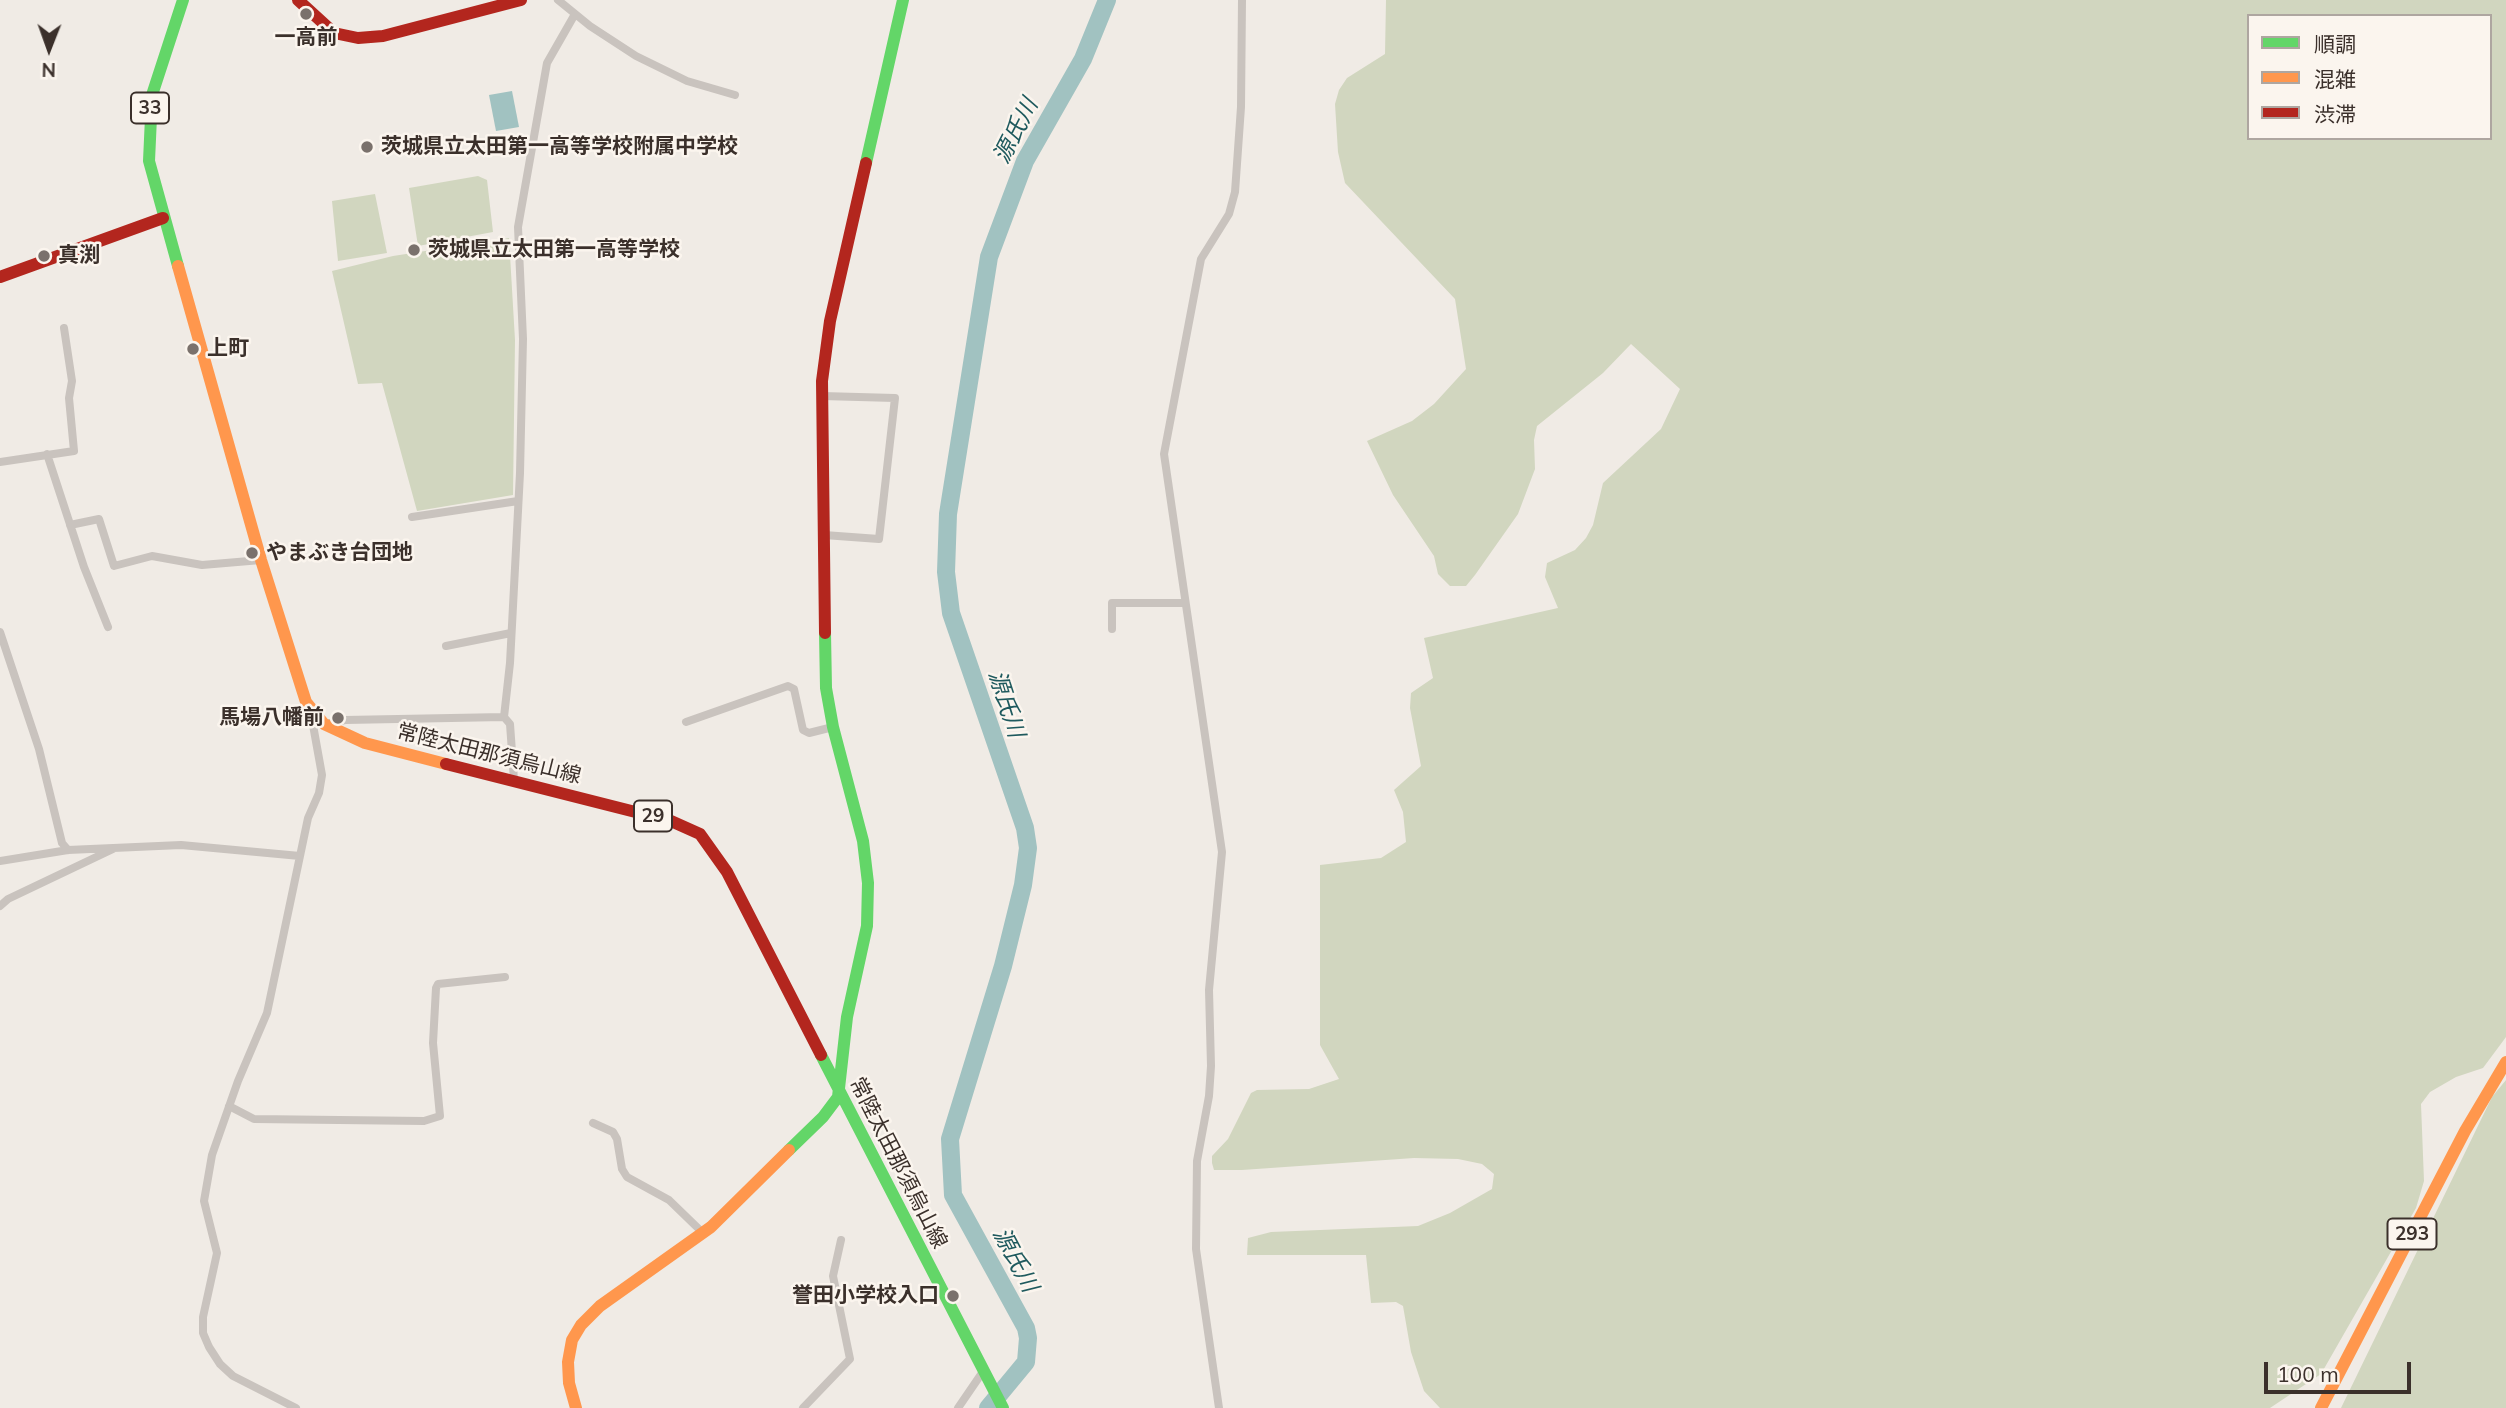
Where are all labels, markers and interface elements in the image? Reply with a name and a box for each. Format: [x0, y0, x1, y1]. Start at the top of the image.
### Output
marker: 一高前 [298, 6, 314, 22]
north arrow [14, 14, 84, 84]
legend [2247, 14, 2492, 140]
place label: 一高前 [275, 25, 337, 51]
text: 順調 [2314, 31, 2356, 57]
text: N [41, 58, 56, 82]
text: 混雑 [2314, 66, 2356, 92]
road number: 33 [131, 92, 169, 124]
water label: 源氏川 [988, 94, 1044, 168]
text: 渋滞 [2314, 101, 2356, 127]
place label: 茨城県立太田第一高等学校附属中学校 [381, 134, 738, 160]
marker: 茨城県立太田第一高等学校附属中学校 [359, 139, 375, 155]
place label: 茨城県立太田第一高等学校 [428, 237, 680, 263]
marker: 茨城県立太田第一高等学校 [406, 242, 422, 258]
place label: 真渕 [58, 243, 100, 269]
marker: 真渕 [36, 248, 52, 264]
place label: 上町 [207, 336, 249, 362]
marker: 上町 [185, 341, 201, 357]
place label: やまぶき台団地 [266, 540, 413, 566]
marker: やまぶき台団地 [244, 545, 260, 561]
water label: 源氏川 [982, 667, 1030, 741]
place label: 馬場八幡前 [219, 705, 324, 731]
marker: 馬場八幡前 [330, 710, 346, 726]
street label: 常陸太田那須烏山線 [394, 719, 584, 789]
road number: 29 [634, 800, 672, 832]
street label: 常陸太田那須烏山線 [844, 1073, 952, 1253]
road number: 293 [2388, 1218, 2436, 1250]
water label: 源氏川 [987, 1223, 1043, 1297]
place label: 誉田小学校入口 [792, 1283, 939, 1309]
marker: 誉田小学校入口 [945, 1288, 961, 1304]
scale bar [2268, 1348, 2415, 1392]
text: 100 m [2277, 1361, 2339, 1387]

